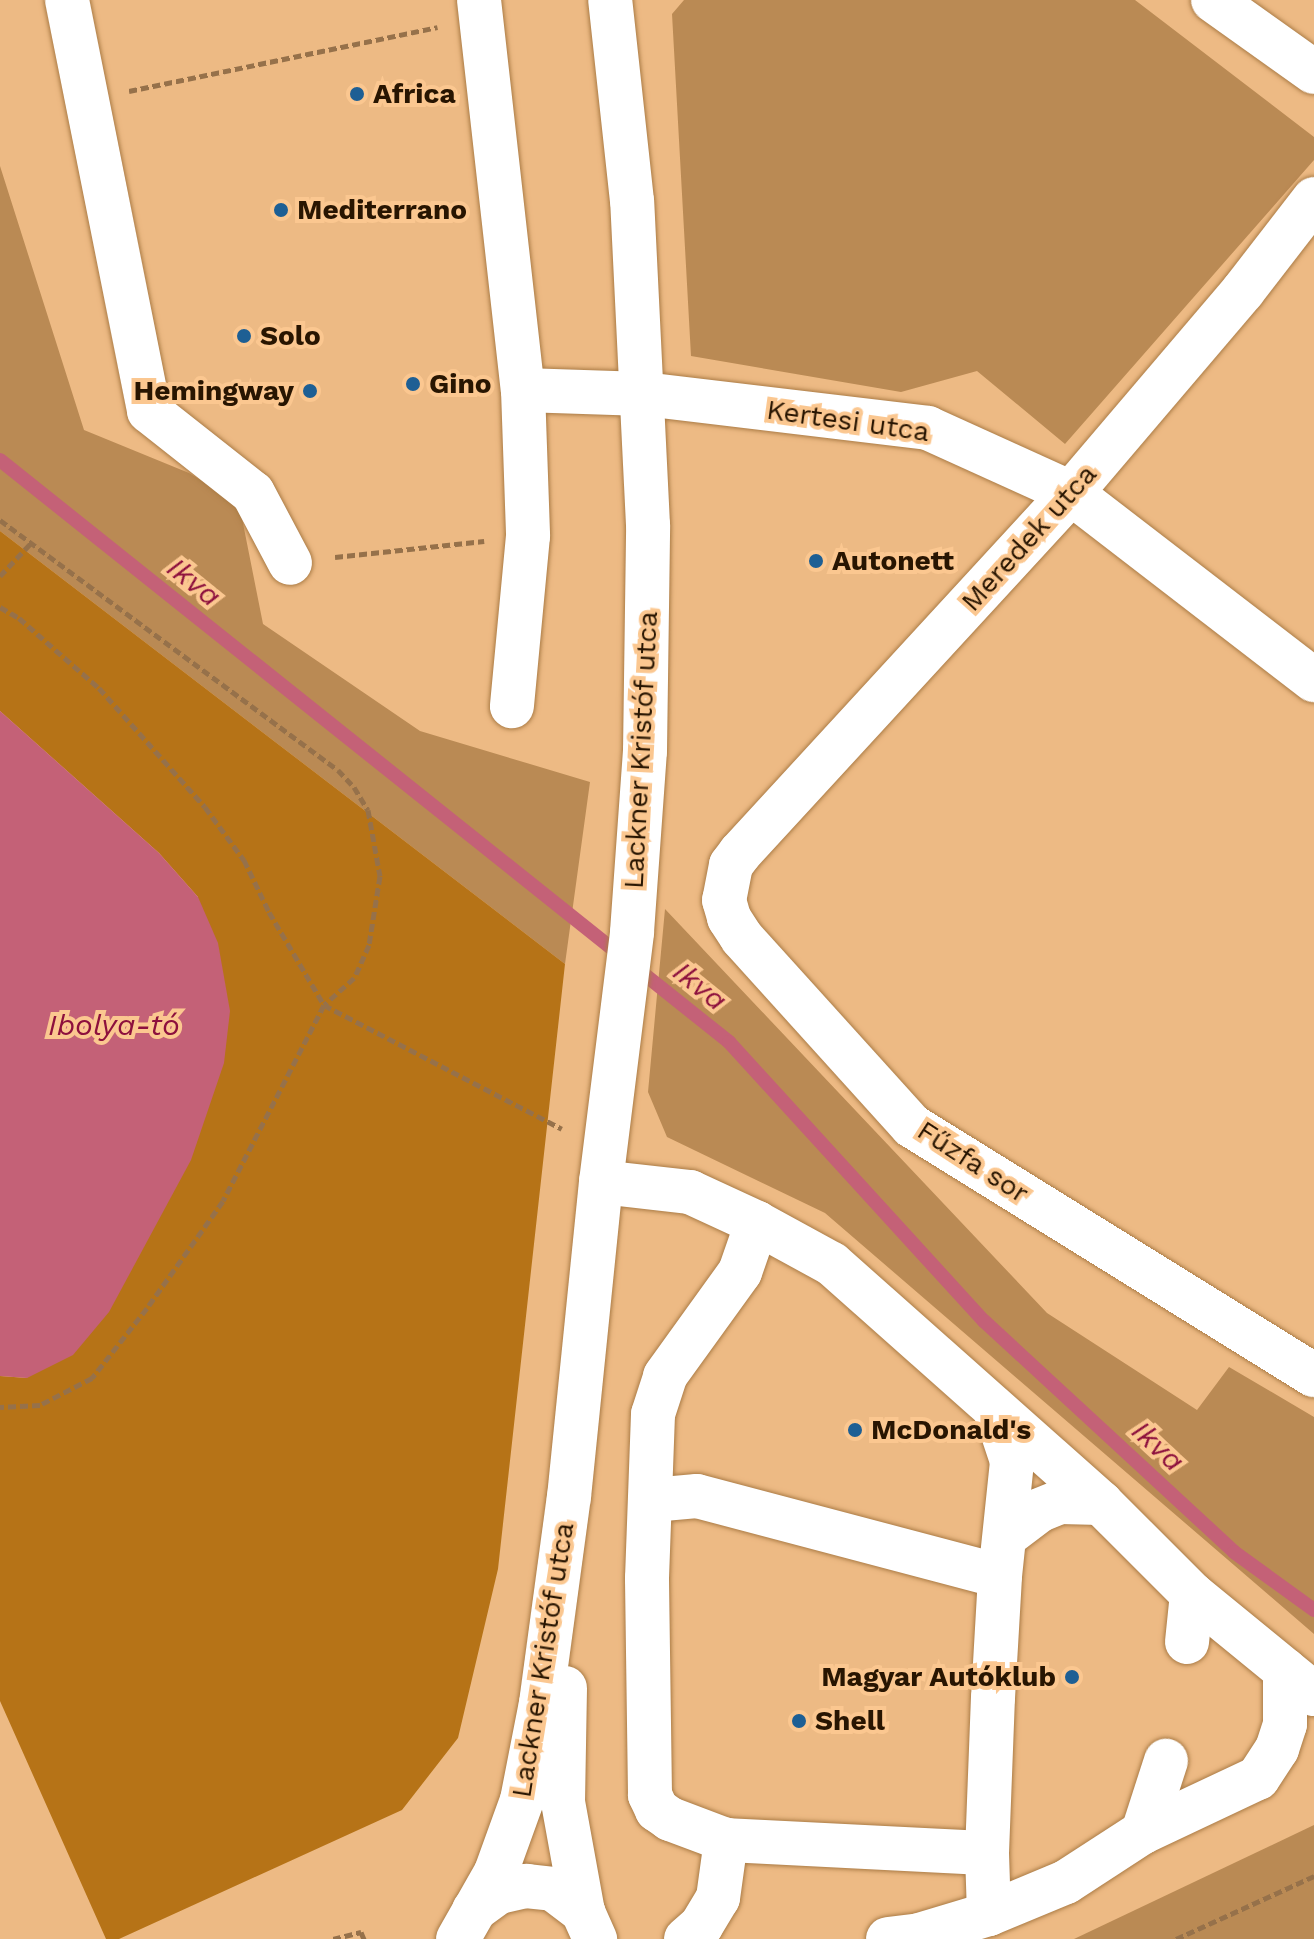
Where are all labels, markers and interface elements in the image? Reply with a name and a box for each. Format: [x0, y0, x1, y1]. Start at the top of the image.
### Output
place label: Africa [373, 77, 456, 111]
marker: Africa [348, 85, 366, 103]
place label: Mediterrano [297, 193, 467, 227]
marker: Mediterrano [272, 201, 290, 219]
place label: Solo [260, 319, 321, 353]
marker: Solo [235, 327, 253, 345]
place label: Gino [429, 367, 492, 401]
place label: Hemingway [134, 374, 294, 408]
marker: Gino [404, 375, 422, 393]
marker: Hemingway [301, 382, 319, 400]
street label: Kertesi utca [764, 393, 932, 449]
street label: Meredek utca [954, 457, 1104, 619]
place label: Autonett [832, 544, 954, 578]
water label: Ikva [160, 550, 228, 614]
marker: Autonett [807, 552, 825, 570]
street label: Lackner Kristóf utca [617, 609, 665, 891]
water label: Ikva [666, 954, 734, 1018]
water label: Ibolya-tó [48, 1007, 180, 1043]
street label: Fűzfa sor [911, 1113, 1035, 1211]
place label: McDonald's [871, 1413, 1031, 1447]
water label: Ikva [1124, 1413, 1192, 1479]
marker: McDonald's [846, 1421, 864, 1439]
street label: Lackner Kristóf utca [505, 1519, 581, 1801]
place label: Magyar Autóklub [820, 1660, 1056, 1694]
marker: Magyar Autóklub [1063, 1668, 1081, 1686]
place label: Shell [815, 1704, 885, 1738]
marker: Shell [790, 1712, 808, 1730]

